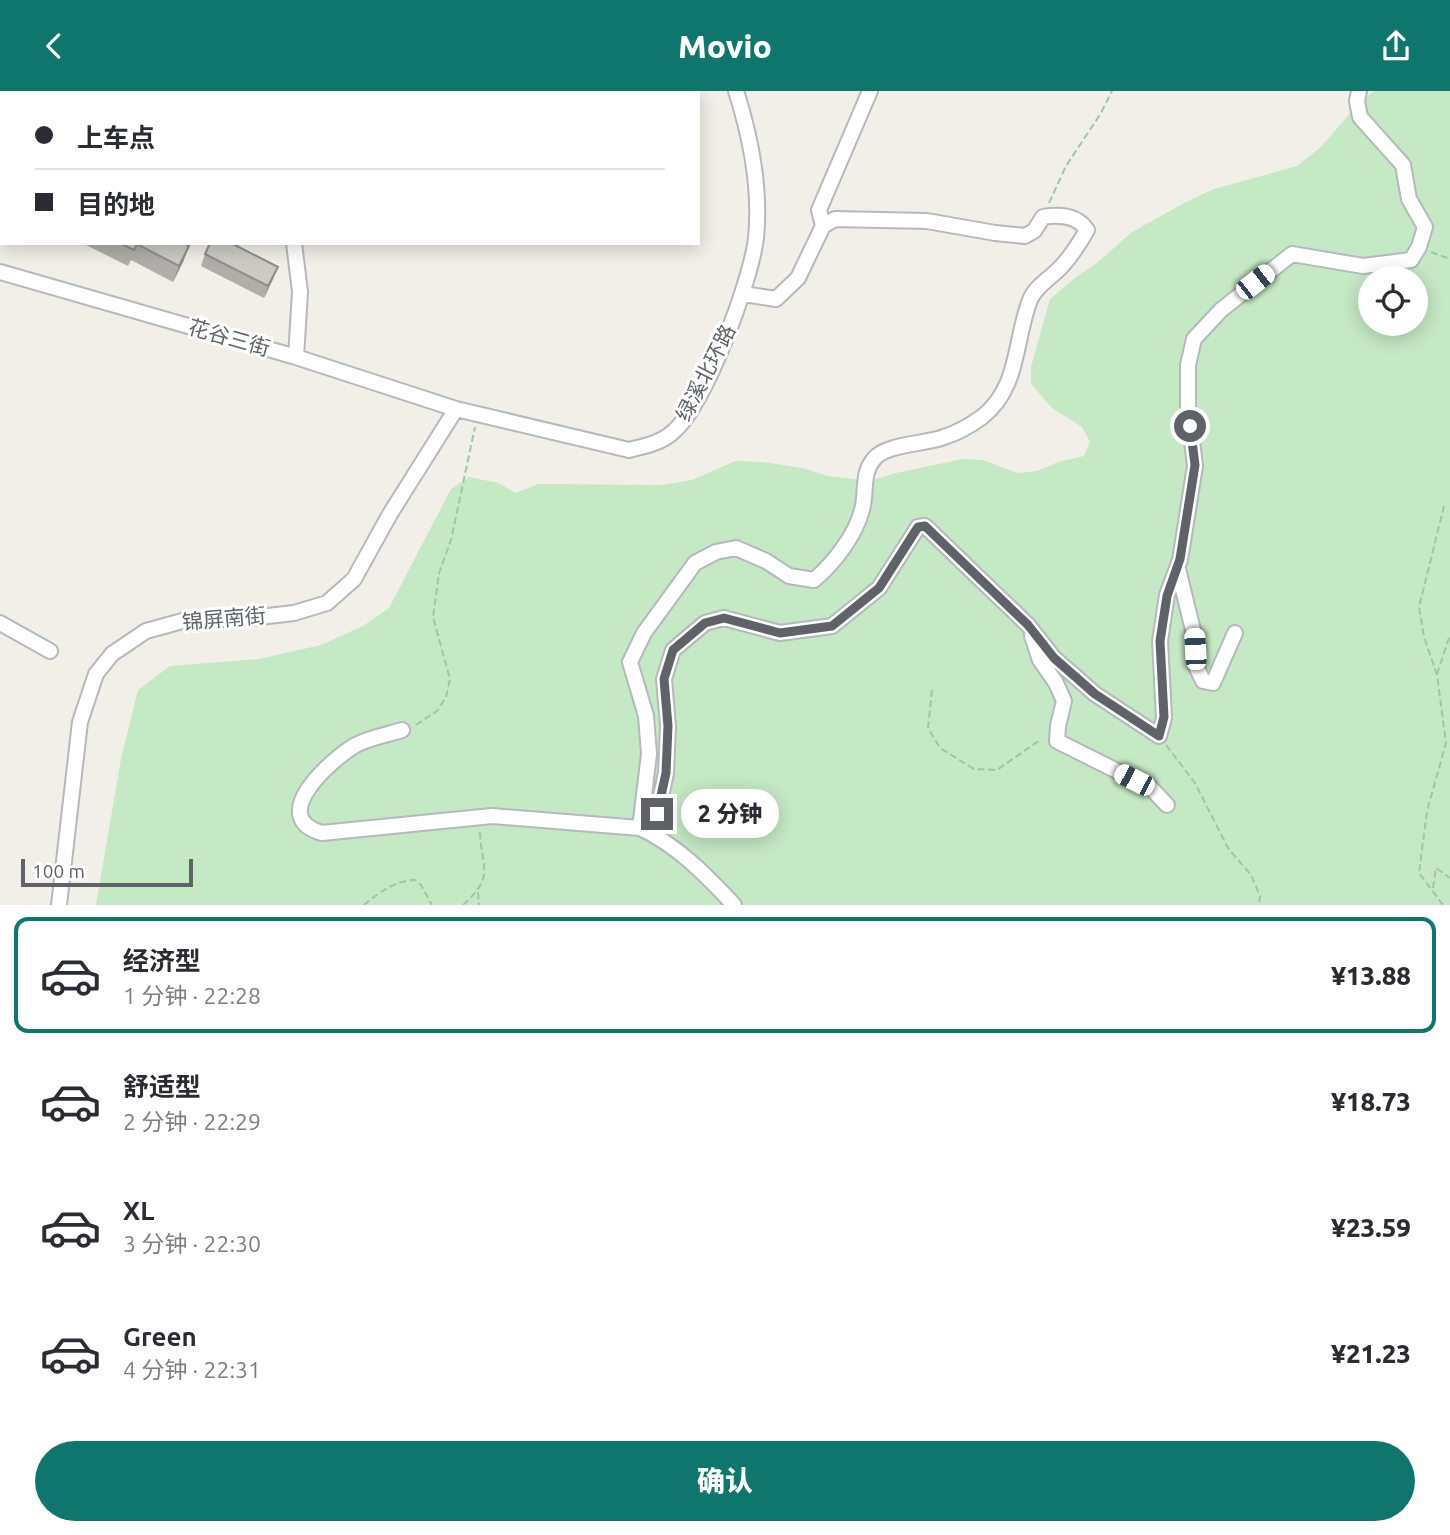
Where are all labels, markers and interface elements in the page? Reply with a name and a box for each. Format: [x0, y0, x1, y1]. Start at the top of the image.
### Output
icon: back [35, 27, 73, 65]
icon: share [1377, 27, 1415, 65]
text: Movio [678, 28, 772, 64]
text: 上车点 [77, 123, 155, 152]
text: 目的地 [77, 190, 155, 219]
car [1232, 261, 1279, 303]
map controls [1358, 266, 1428, 336]
button: locate [1358, 266, 1428, 336]
street label: 花谷三街 [186, 314, 273, 360]
street label: 绿溪北环路 [671, 320, 740, 425]
route start [1174, 410, 1206, 442]
street label: 锦屏南街 [181, 602, 267, 634]
car [1184, 627, 1207, 671]
car [1111, 761, 1158, 799]
callout: 2 分钟 [682, 789, 780, 839]
route end [641, 798, 673, 830]
text: 2 分钟 [698, 801, 762, 826]
scale bar [21, 856, 192, 888]
text: 100 m [32, 860, 85, 882]
icon: car [39, 944, 102, 1007]
text: 经济型 [123, 946, 201, 975]
text: ¥13.88 [1331, 961, 1411, 990]
text: 1 分钟 · 22:28 [123, 983, 261, 1008]
icon: car [39, 1070, 102, 1133]
text: 舒适型 [123, 1072, 201, 1101]
text: ¥18.73 [1331, 1087, 1411, 1116]
text: 2 分钟 · 22:29 [123, 1109, 261, 1134]
icon: car [39, 1196, 102, 1259]
text: XL [123, 1196, 154, 1225]
text: ¥23.59 [1331, 1213, 1411, 1242]
text: 3 分钟 · 22:30 [123, 1231, 261, 1256]
icon: car [39, 1322, 102, 1385]
text: Green [123, 1322, 197, 1351]
text: ¥21.23 [1331, 1339, 1411, 1368]
text: 4 分钟 · 22:31 [123, 1357, 261, 1382]
button: 确认 [35, 1441, 1415, 1521]

